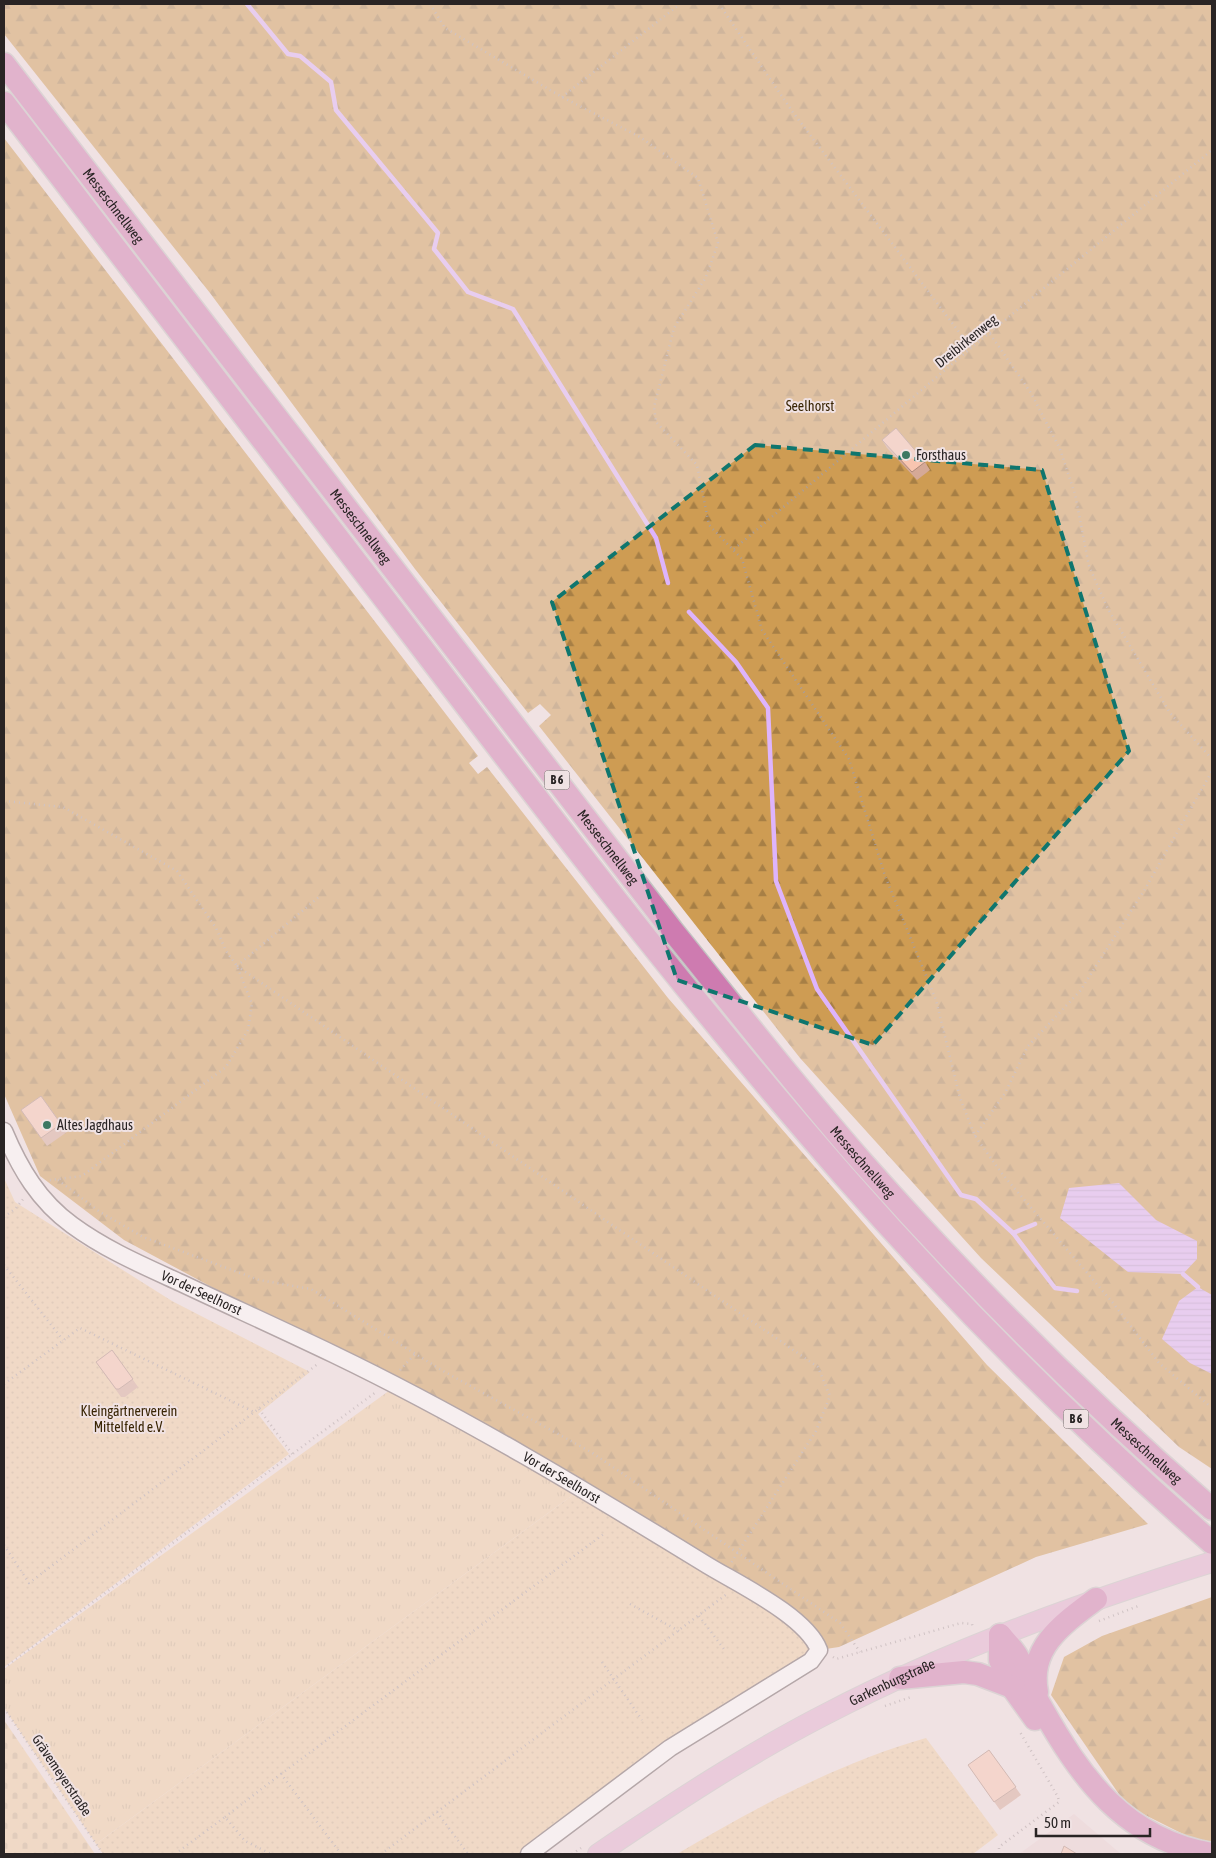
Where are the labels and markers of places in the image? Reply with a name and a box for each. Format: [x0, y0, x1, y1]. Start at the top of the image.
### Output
place label: Forsthaus [916, 447, 966, 463]
marker: Forsthaus [900, 449, 912, 461]
place label: Altes Jagdhaus [57, 1117, 133, 1133]
marker: Altes Jagdhaus [41, 1119, 53, 1131]

